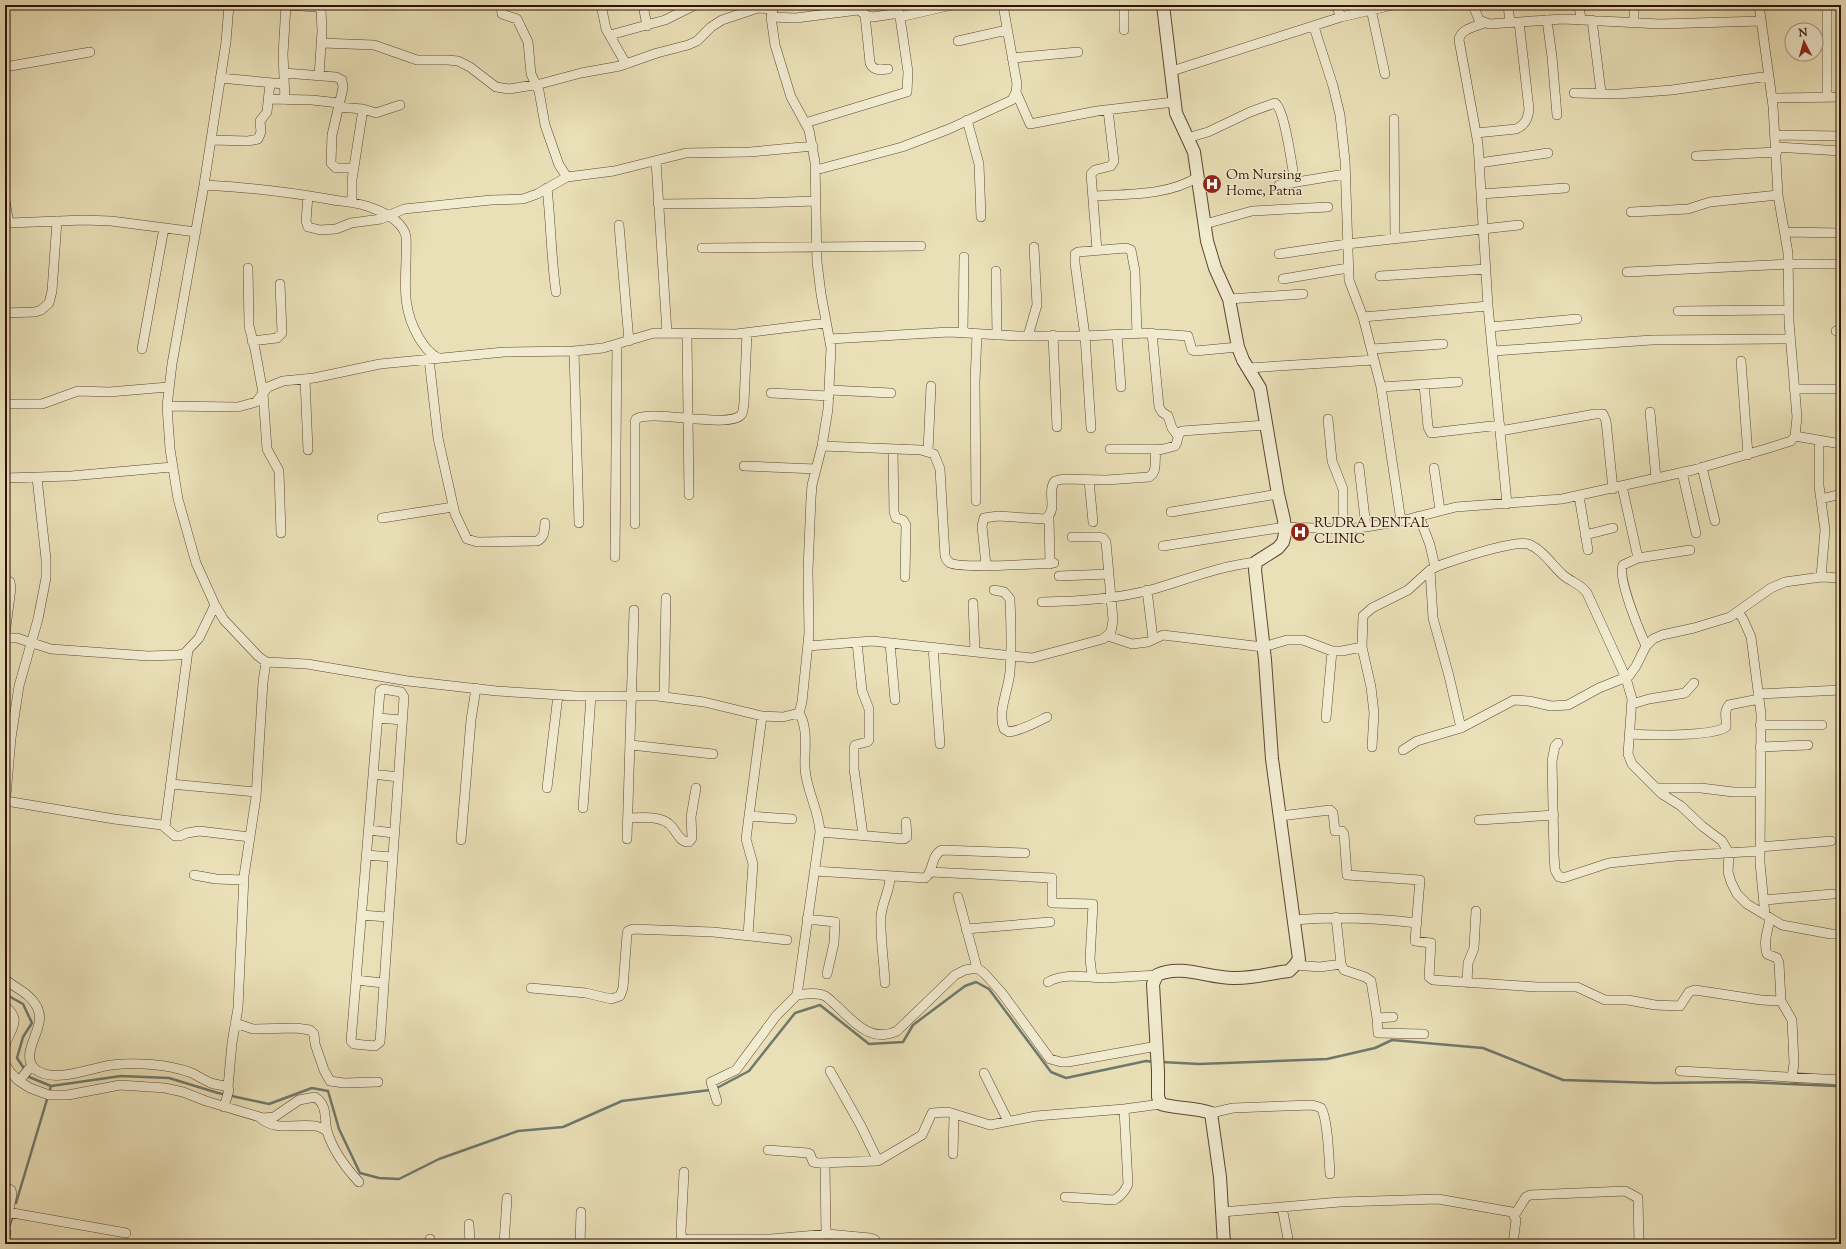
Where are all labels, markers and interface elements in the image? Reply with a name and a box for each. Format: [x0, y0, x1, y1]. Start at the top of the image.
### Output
north arrow [1784, 22, 1824, 62]
text: N [1797, 25, 1808, 42]
place label: Om Nursing Home, Patna [1226, 166, 1303, 202]
hospital icon: Om Nursing Home, Patna [1201, 173, 1223, 195]
place label: RUDRA DENTAL CLINIC [1314, 514, 1430, 550]
hospital icon: RUDRA DENTAL CLINIC [1289, 521, 1311, 543]

